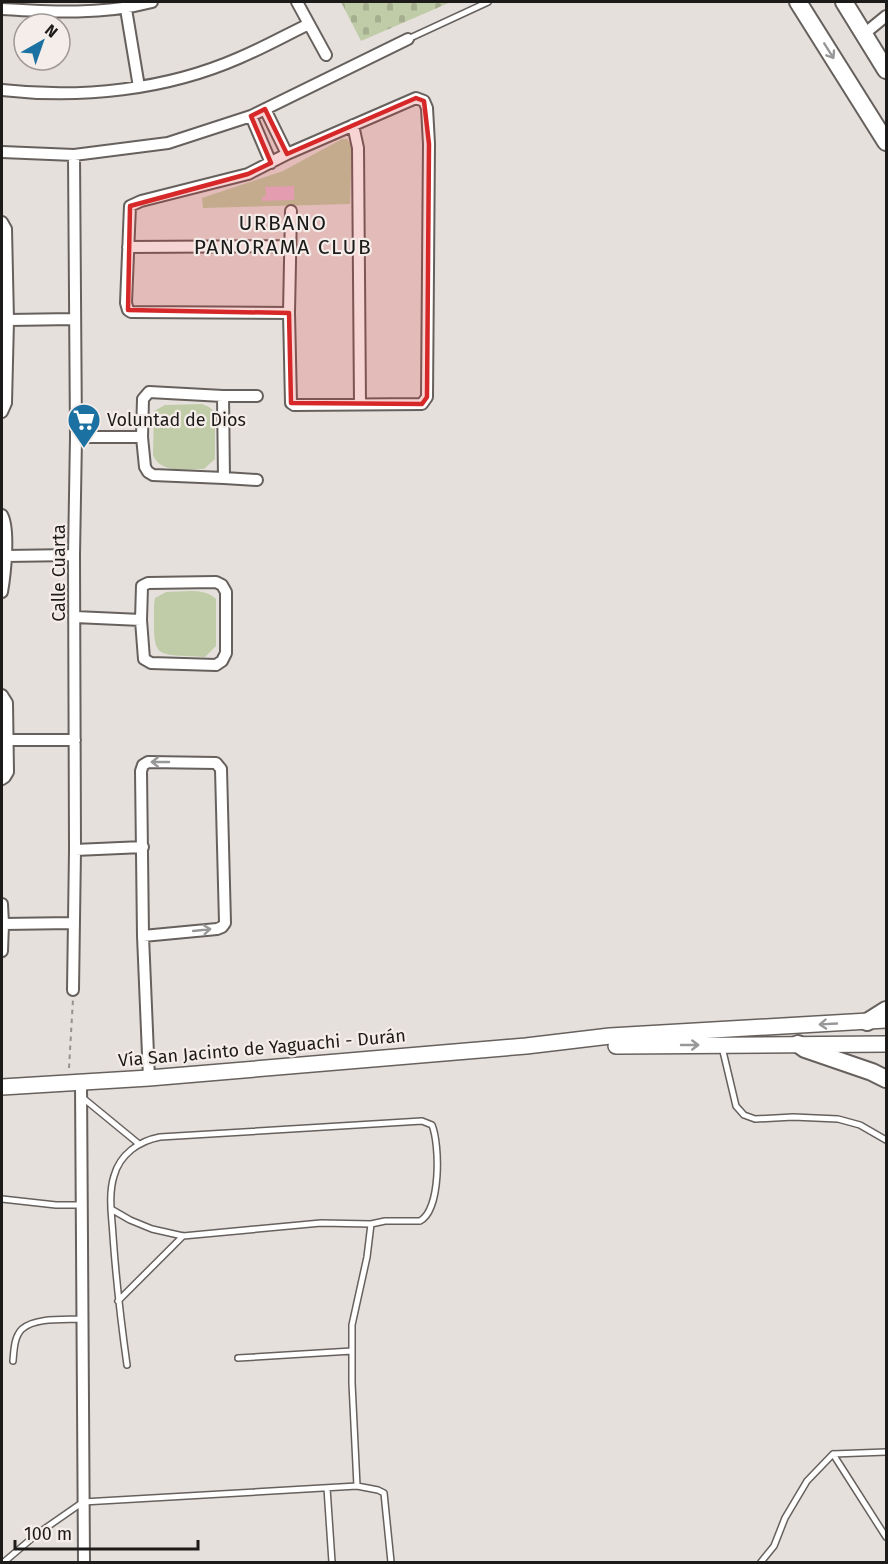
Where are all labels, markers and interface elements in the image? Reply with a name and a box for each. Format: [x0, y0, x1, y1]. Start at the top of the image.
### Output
north arrow [12, 12, 72, 72]
text: N [41, 20, 61, 42]
one-way arrow [824, 42, 836, 59]
district label: URBANO PANORAMA CLUB [194, 210, 372, 260]
supermarket icon: Voluntad de Dios [66, 402, 102, 449]
place label: Voluntad de Dios [107, 409, 246, 431]
street label: Calle Cuarta [48, 524, 70, 622]
one-way arrow [151, 756, 171, 768]
one-way arrow [191, 924, 211, 935]
one-way arrow [819, 1018, 839, 1029]
street label: Vía San Jacinto de Yaguachi - Durán [117, 1024, 407, 1072]
one-way arrow [679, 1039, 699, 1051]
scale bar [15, 1513, 198, 1551]
text: 100 m [24, 1523, 72, 1545]

